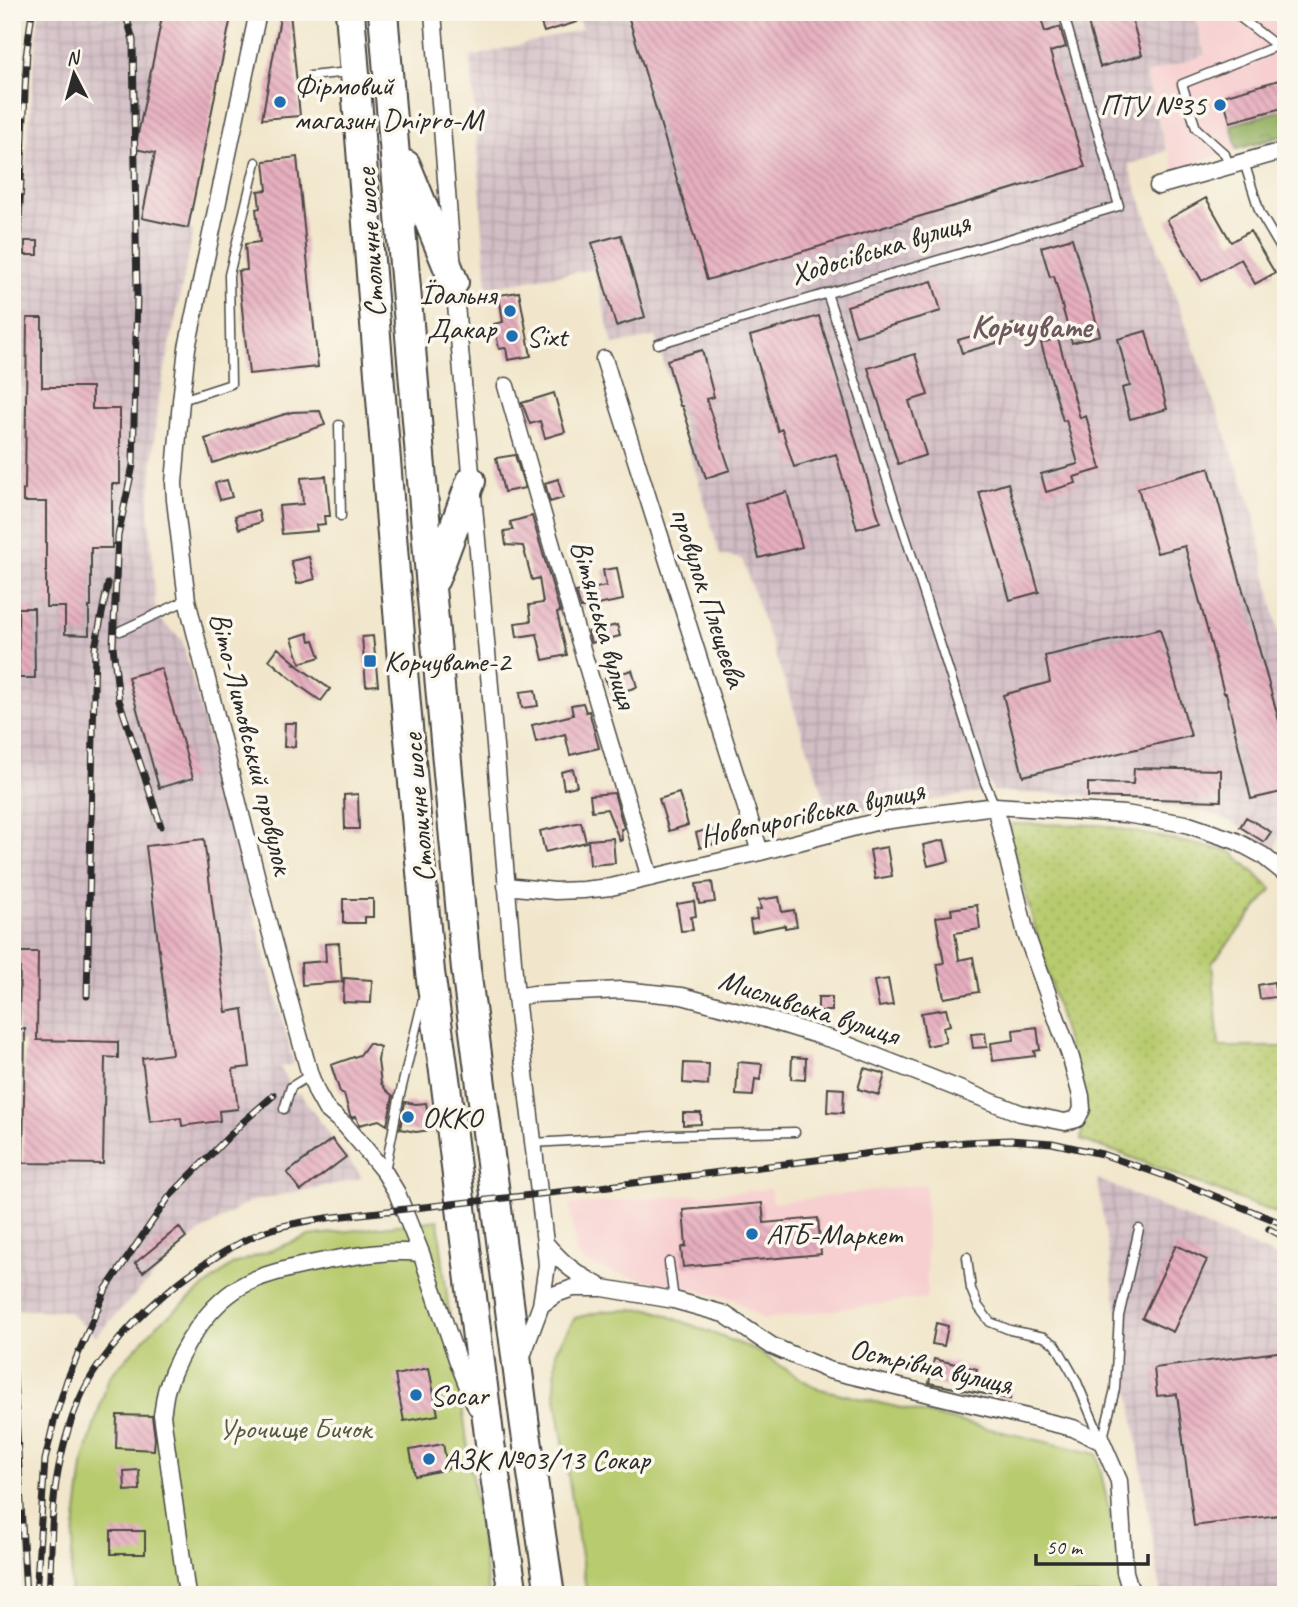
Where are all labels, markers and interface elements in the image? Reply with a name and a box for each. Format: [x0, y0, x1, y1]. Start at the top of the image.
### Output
north arrow [38, 38, 108, 108]
text: N [65, 45, 83, 71]
place label: Фірмовий магазин Dnipro-M [294, 66, 485, 138]
place label: ПТУ №35 [1100, 86, 1207, 124]
marker: Фірмовий магазин Dnipro-M [272, 94, 288, 110]
marker: ПТУ №35 [1212, 97, 1228, 113]
street label: Столичне шосе [346, 165, 394, 319]
street label: Ходосівська вулиця [786, 202, 975, 293]
place label: Їдальня Дакар [420, 275, 499, 347]
marker: Їдальня Дакар [502, 303, 518, 319]
district label: Корчувате [971, 305, 1094, 347]
place label: Sixt [526, 317, 570, 355]
marker: Sixt [504, 328, 520, 344]
street label: провулок Плещеєва [662, 502, 757, 694]
street label: Вітянська вулиця [562, 536, 647, 715]
street label: Віто-Литовський провулок [201, 608, 303, 880]
place label: Корчувате-2 [384, 642, 513, 680]
marker: Корчувате-2 [362, 653, 378, 669]
street label: Столичне шосе [392, 730, 443, 884]
street label: Новопирогівська вулиця [696, 770, 929, 855]
street label: Мисливська вулиця [714, 960, 906, 1055]
place label: ОККО [422, 1098, 485, 1136]
marker: ОККО [400, 1109, 416, 1125]
place label: АТБ-Маркет [766, 1215, 904, 1253]
marker: АТБ-Маркет [744, 1226, 760, 1242]
street label: Острівна вулиця [846, 1329, 1017, 1403]
place label: Socar [430, 1376, 491, 1414]
marker: Socar [408, 1387, 424, 1403]
park label: Урочище Бичок [219, 1409, 373, 1447]
place label: АЗК №03/13 Сокар [443, 1440, 651, 1478]
marker: АЗК №03/13 Сокар [421, 1451, 437, 1467]
scale bar [1036, 1523, 1148, 1567]
text: 50 m [1046, 1534, 1084, 1560]

